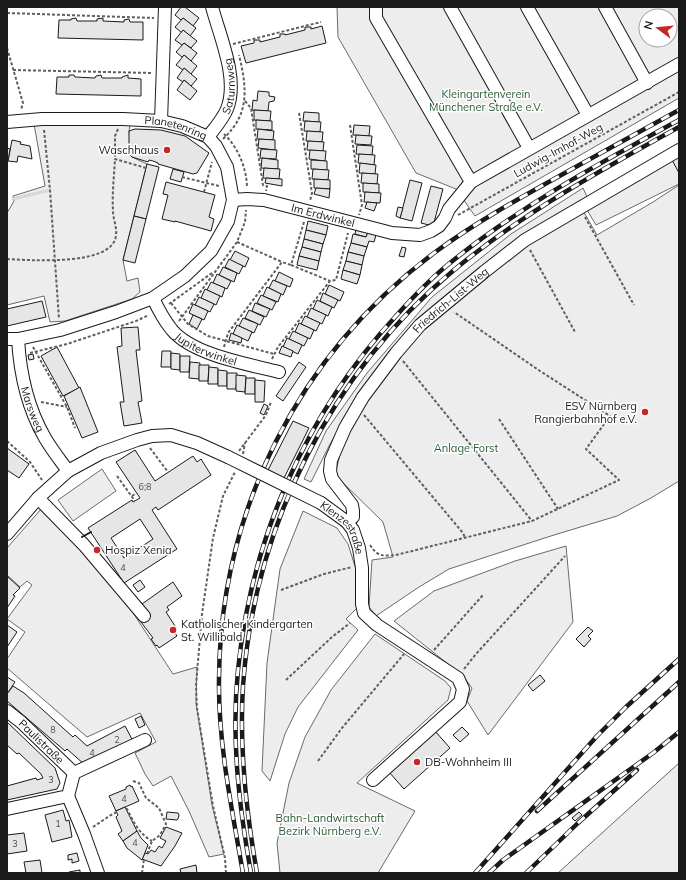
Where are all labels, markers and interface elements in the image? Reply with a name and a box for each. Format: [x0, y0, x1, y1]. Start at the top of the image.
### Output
north arrow [638, 8, 678, 48]
text: N [641, 19, 656, 31]
street label: Saturnweg [219, 57, 238, 116]
park label: Kleingartenverein Münchener Straße e.V. [429, 87, 543, 114]
street label: Planetenring [144, 113, 209, 143]
street label: Ludwig-Imhof-Weg [511, 120, 605, 180]
place label: Waschhaus [99, 143, 159, 157]
marker: Waschhaus [162, 145, 172, 155]
street label: Im Erdwinkel [290, 200, 356, 230]
street label: Friedrich-List-Weg [409, 264, 491, 336]
street label: Jupiterwinkel [172, 329, 238, 368]
street label: Marsweg [18, 385, 47, 434]
place label: ESV Nürnberg Rangierbahnhof e.V. [534, 399, 637, 426]
marker: ESV Nürnberg Rangierbahnhof e.V. [640, 407, 650, 417]
park label: Anlage Forst [434, 441, 498, 455]
house number: 6;8 [139, 481, 151, 492]
street label: Klenzestraße [318, 498, 367, 555]
place label: Hospiz Xenia [105, 543, 172, 557]
marker: Hospiz Xenia [92, 545, 102, 555]
house number: 4 [120, 562, 126, 573]
place label: Katholischer Kindergarten St. Willibald [181, 617, 313, 644]
marker: Katholischer Kindergarten St. Willibald [168, 625, 178, 635]
street label: Paulistraße [16, 716, 67, 767]
house number: 8 [50, 724, 56, 735]
house number: 2 [114, 734, 120, 745]
house number: 4 [89, 747, 95, 758]
place label: DB-Wohnheim III [425, 755, 512, 769]
marker: DB-Wohnheim III [412, 757, 422, 767]
house number: 3 [48, 774, 54, 785]
house number: 4 [121, 793, 127, 804]
park label: Bahn-Landwirtschaft Bezirk Nürnberg e.V. [276, 811, 385, 838]
house number: 1 [55, 818, 61, 829]
house number: 4 [132, 837, 138, 848]
house number: 3 [12, 838, 18, 849]

